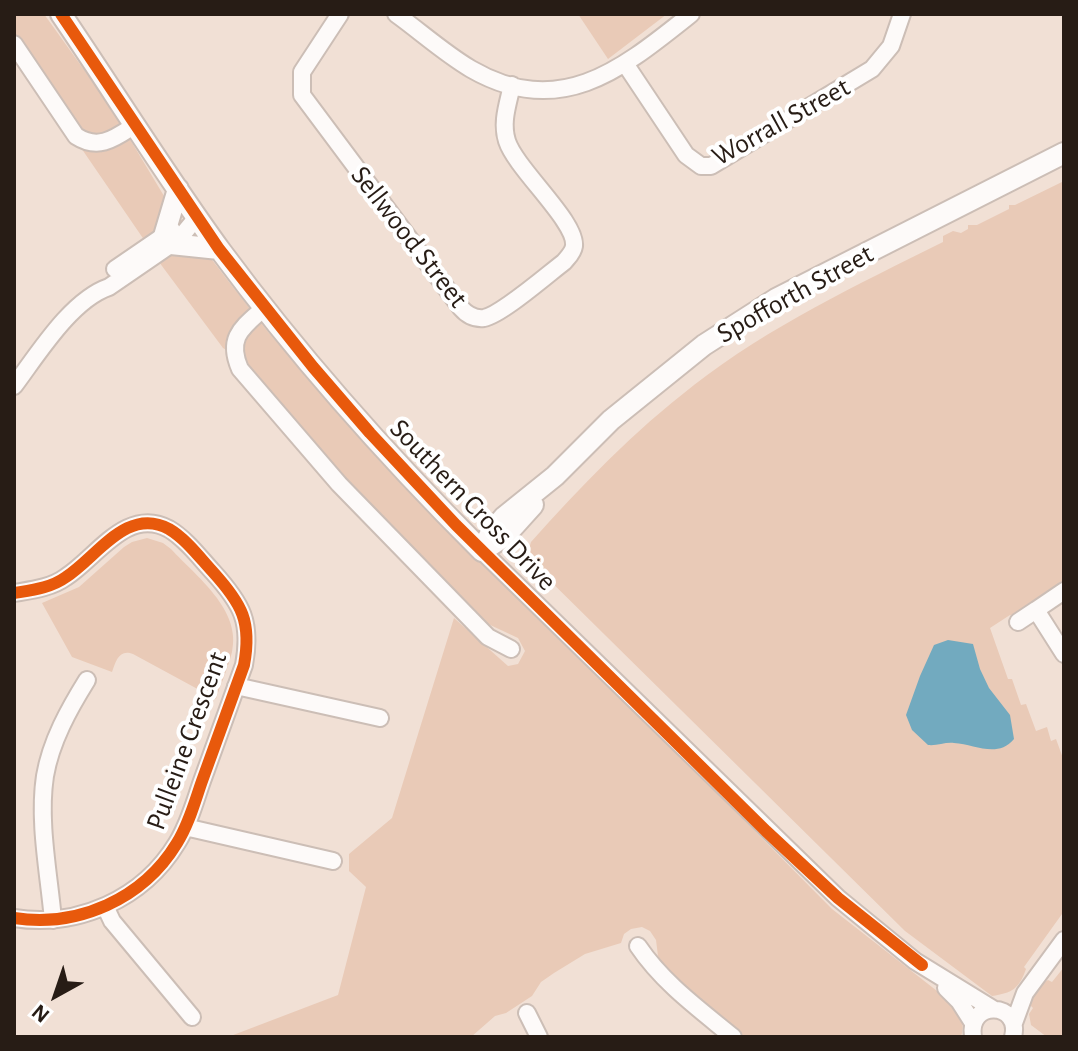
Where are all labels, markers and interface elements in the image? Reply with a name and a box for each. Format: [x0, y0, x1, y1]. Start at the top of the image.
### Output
street label: Worrall Street [706, 70, 856, 174]
street label: Sellwood Street [343, 160, 475, 314]
street label: Spofforth Street [711, 237, 879, 351]
street label: Southern Cross Drive [383, 412, 563, 598]
street label: Pulleine Crescent [139, 647, 235, 835]
north arrow [16, 955, 96, 1035]
text: N [28, 1000, 54, 1027]

